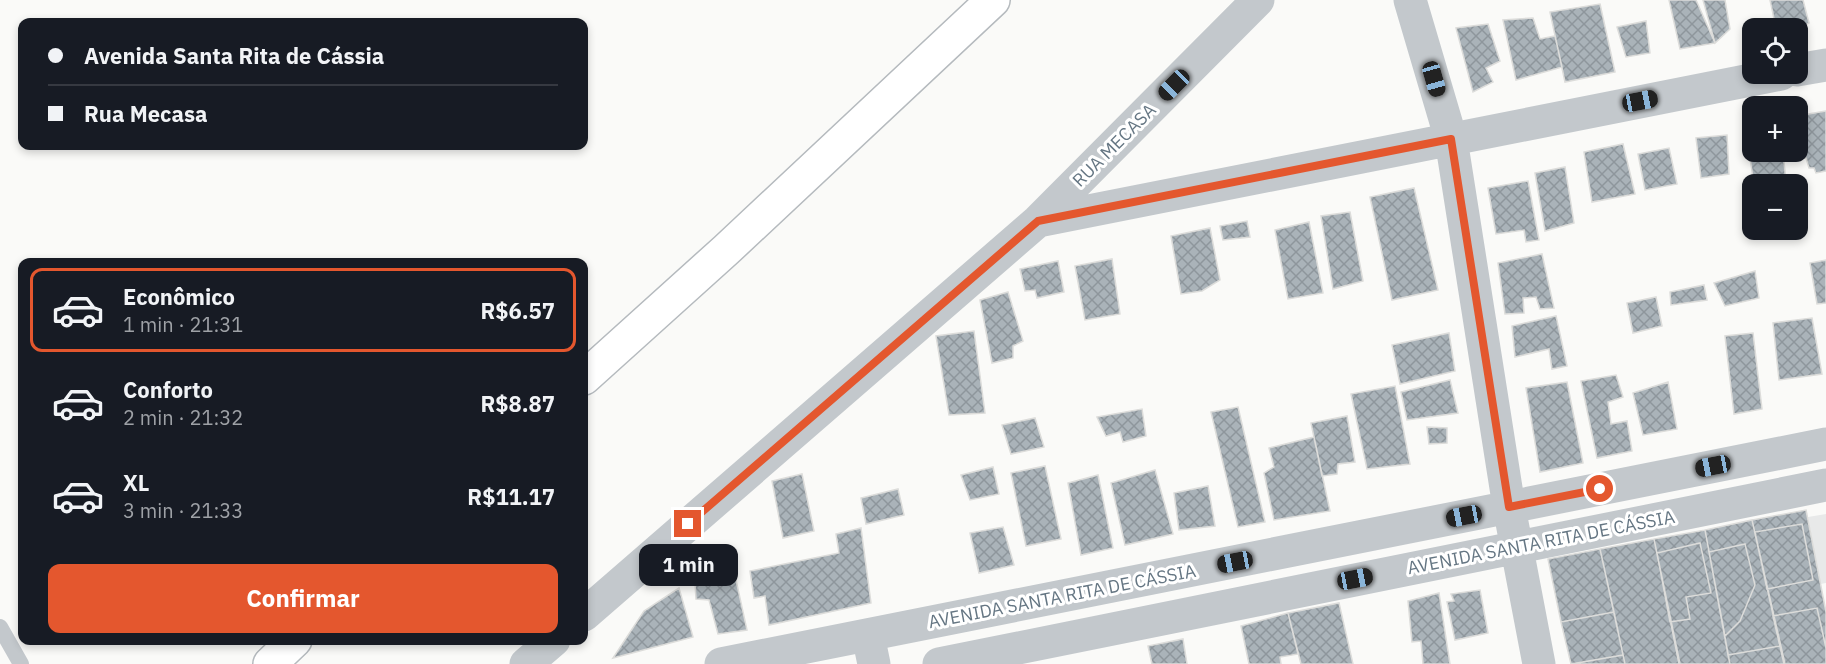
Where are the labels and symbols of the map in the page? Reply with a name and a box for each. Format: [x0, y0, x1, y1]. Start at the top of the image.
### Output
car [1420, 59, 1448, 99]
car [1155, 66, 1193, 104]
car [1621, 89, 1659, 113]
street label: RUA MECASA [1067, 98, 1161, 192]
car [1694, 454, 1732, 478]
route start [1586, 475, 1613, 502]
car [1445, 504, 1483, 528]
street label: AVENIDA SANTA RITA DE CÁSSIA [1405, 505, 1677, 579]
route end [674, 510, 701, 537]
callout: 1 min [638, 545, 738, 587]
car [1216, 550, 1254, 574]
street label: AVENIDA SANTA RITA DE CÁSSIA [926, 559, 1198, 633]
car [1336, 567, 1374, 591]

